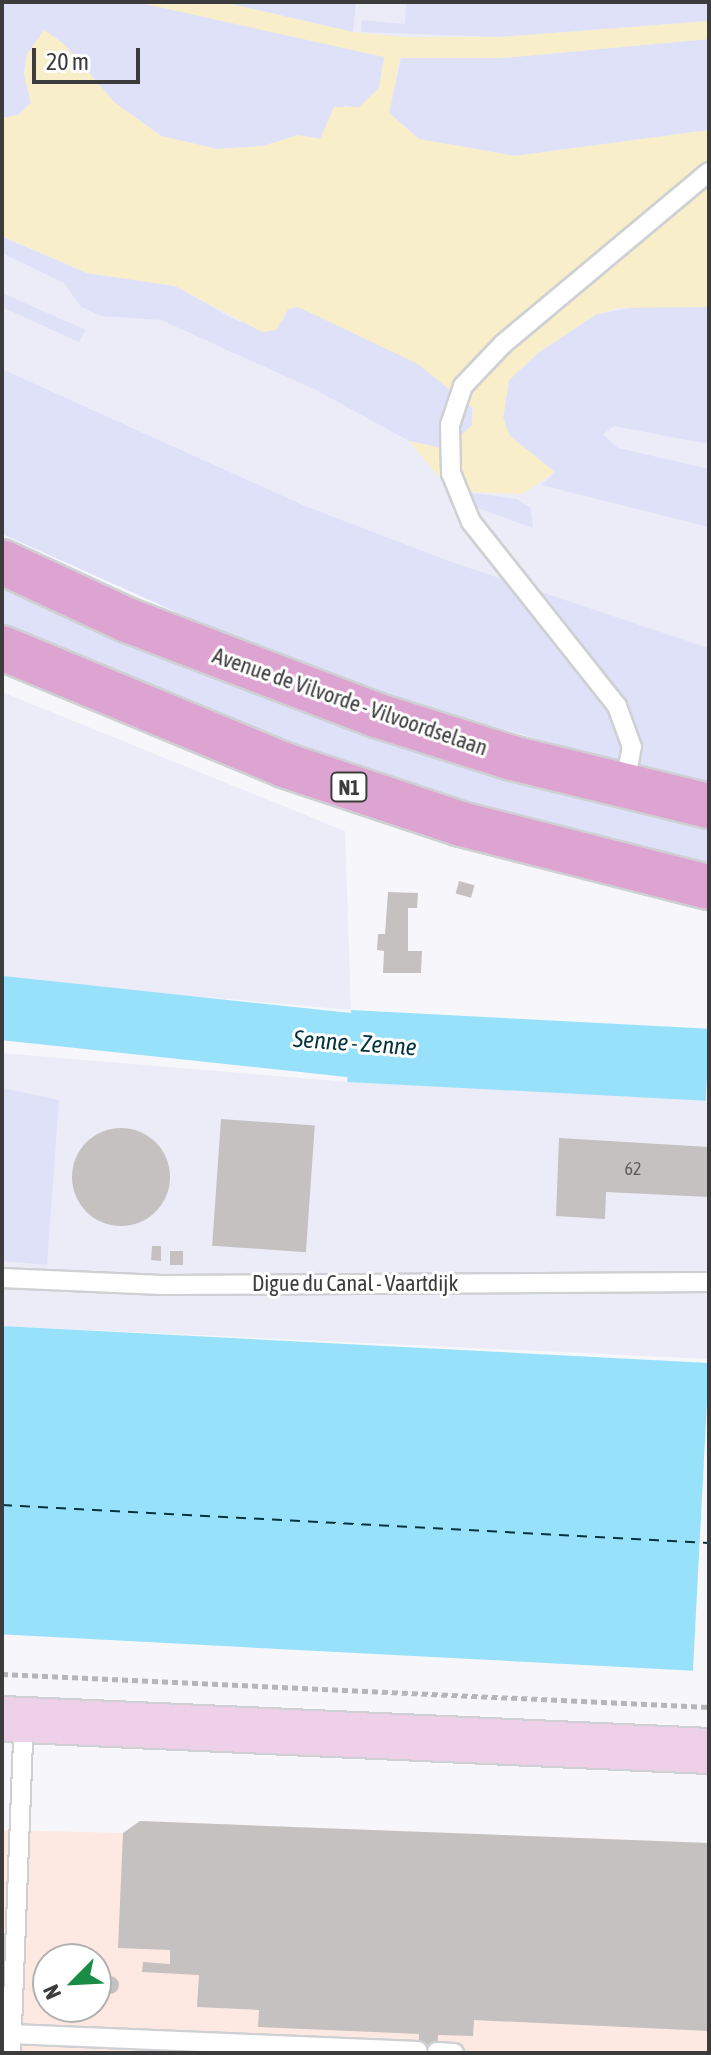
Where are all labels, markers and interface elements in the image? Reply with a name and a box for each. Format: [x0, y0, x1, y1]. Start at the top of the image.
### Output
scale bar [36, 32, 144, 82]
text: 20 m [46, 48, 89, 75]
street label: Avenue de Vilvorde - Vilvoordselaan [209, 642, 491, 762]
road number: N1 [329, 771, 369, 803]
water label: Senne - Zenne [292, 1024, 418, 1062]
house number: 62 [625, 1158, 641, 1180]
street label: Digue du Canal - Vaartdijk [252, 1271, 458, 1297]
north arrow [32, 1943, 112, 2023]
text: N [37, 1981, 66, 2003]

